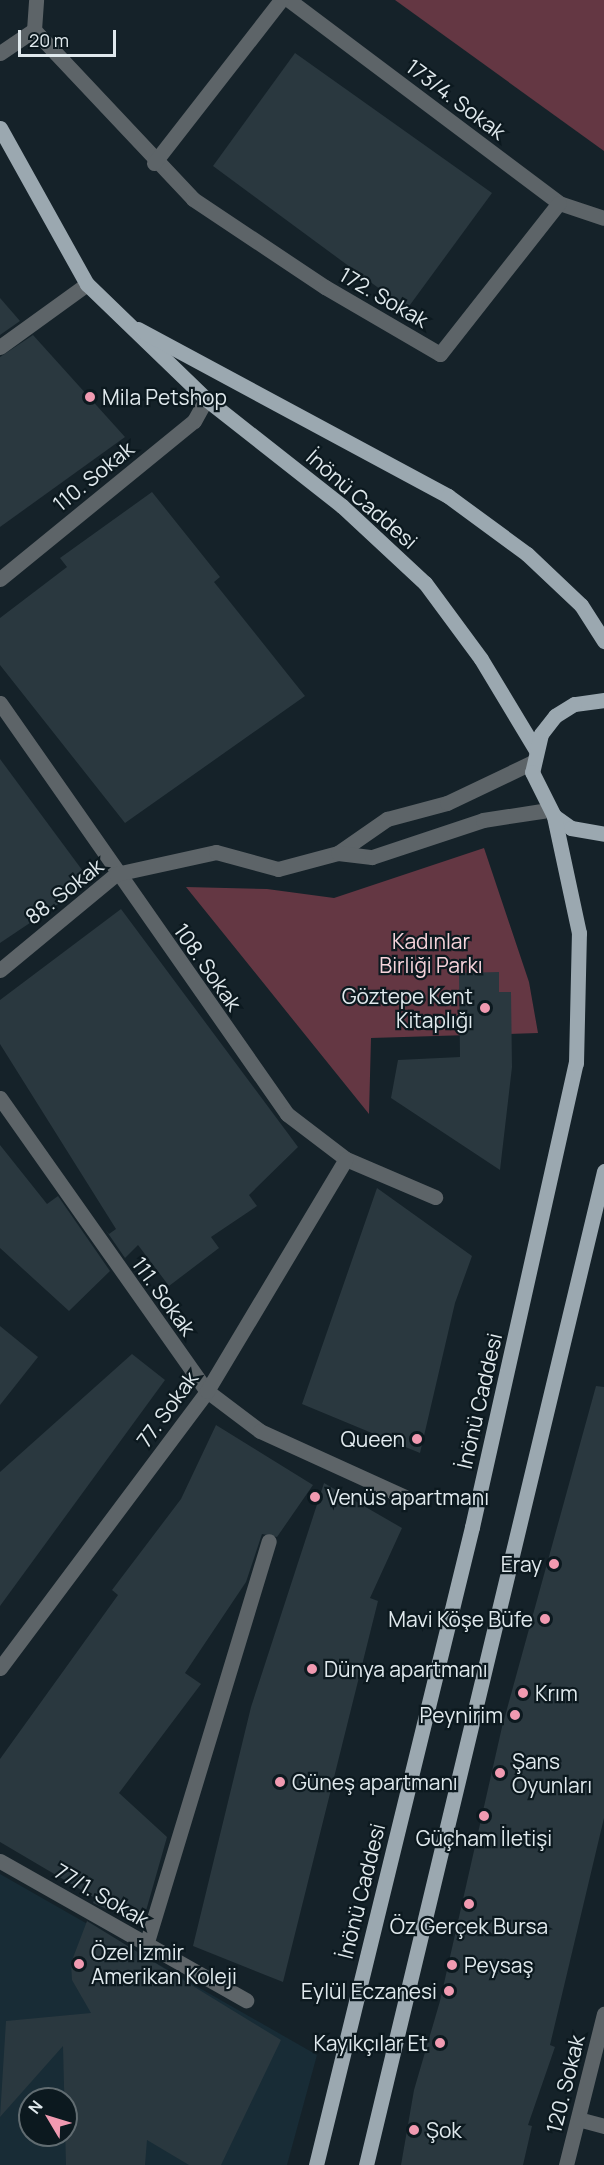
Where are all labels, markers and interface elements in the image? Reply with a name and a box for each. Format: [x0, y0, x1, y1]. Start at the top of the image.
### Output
scale bar [21, 18, 118, 56]
text: 20 m [29, 28, 69, 52]
street label: 173/4. Sokak [401, 53, 511, 145]
street label: 172. Sokak [335, 262, 433, 332]
place label: Mila Petshop [102, 384, 227, 410]
marker: Mila Petshop [83, 390, 97, 404]
street label: 110. Sokak [48, 436, 138, 516]
street label: İnönü Caddesi [301, 444, 423, 554]
street label: 88. Sokak [20, 853, 108, 929]
street label: 108. Sokak [169, 919, 247, 1015]
park label: Kadınlar Birliği Parkı [379, 928, 483, 978]
place label: Göztepe Kent Kitaplığı [342, 983, 473, 1033]
marker: Göztepe Kent Kitaplığı [478, 1001, 492, 1015]
street label: 111. Sokak [127, 1252, 201, 1340]
street label: İnönü Caddesi [451, 1331, 507, 1471]
street label: 77. Sokak [131, 1366, 203, 1452]
place label: Queen [341, 1426, 405, 1452]
marker: Queen [410, 1432, 424, 1446]
place label: Venüs apartmanı [327, 1484, 489, 1510]
marker: Venüs apartmanı [308, 1490, 322, 1504]
place label: Eray [501, 1551, 542, 1577]
marker: Eray [547, 1557, 561, 1571]
place label: Mavi Köşe Büfe [388, 1606, 533, 1632]
marker: Mavi Köşe Büfe [538, 1612, 552, 1626]
place label: Dünya apartmanı [324, 1656, 488, 1682]
marker: Dünya apartmanı [305, 1662, 319, 1676]
place label: Krım [535, 1680, 578, 1706]
marker: Krım [516, 1686, 530, 1700]
place label: Peynirim [420, 1702, 503, 1728]
marker: Peynirim [508, 1708, 522, 1722]
place label: Şans Oyunları [512, 1748, 592, 1798]
marker: Şans Oyunları [493, 1766, 507, 1780]
place label: Güneş apartmanı [292, 1769, 458, 1795]
marker: Güneş apartmanı [273, 1775, 287, 1789]
marker: Güçham İletişi [477, 1809, 491, 1823]
street label: İnönü Caddesi [332, 1821, 390, 1961]
place label: Güçham İletişi [416, 1825, 552, 1851]
street label: 77/1. Sokak [50, 1858, 154, 1932]
marker: Öz Gerçek Bursa [462, 1897, 476, 1911]
place label: Öz Gerçek Bursa [390, 1913, 548, 1939]
place label: Özel İzmir Amerikan Koleji [91, 1939, 237, 1989]
place label: Peysaş [464, 1952, 533, 1978]
marker: Özel İzmir Amerikan Koleji [72, 1957, 86, 1971]
marker: Peysaş [445, 1958, 459, 1972]
place label: Eylül Eczanesi [301, 1978, 437, 2004]
marker: Eylül Eczanesi [442, 1984, 456, 1998]
place label: Kayıkçılar Et [313, 2030, 428, 2056]
street label: 120. Sokak [541, 2032, 589, 2136]
marker: Kayıkçılar Et [433, 2036, 447, 2050]
north arrow [18, 2087, 78, 2147]
text: N [23, 2096, 48, 2118]
place label: Şok [426, 2117, 462, 2143]
marker: Şok [407, 2123, 421, 2137]

